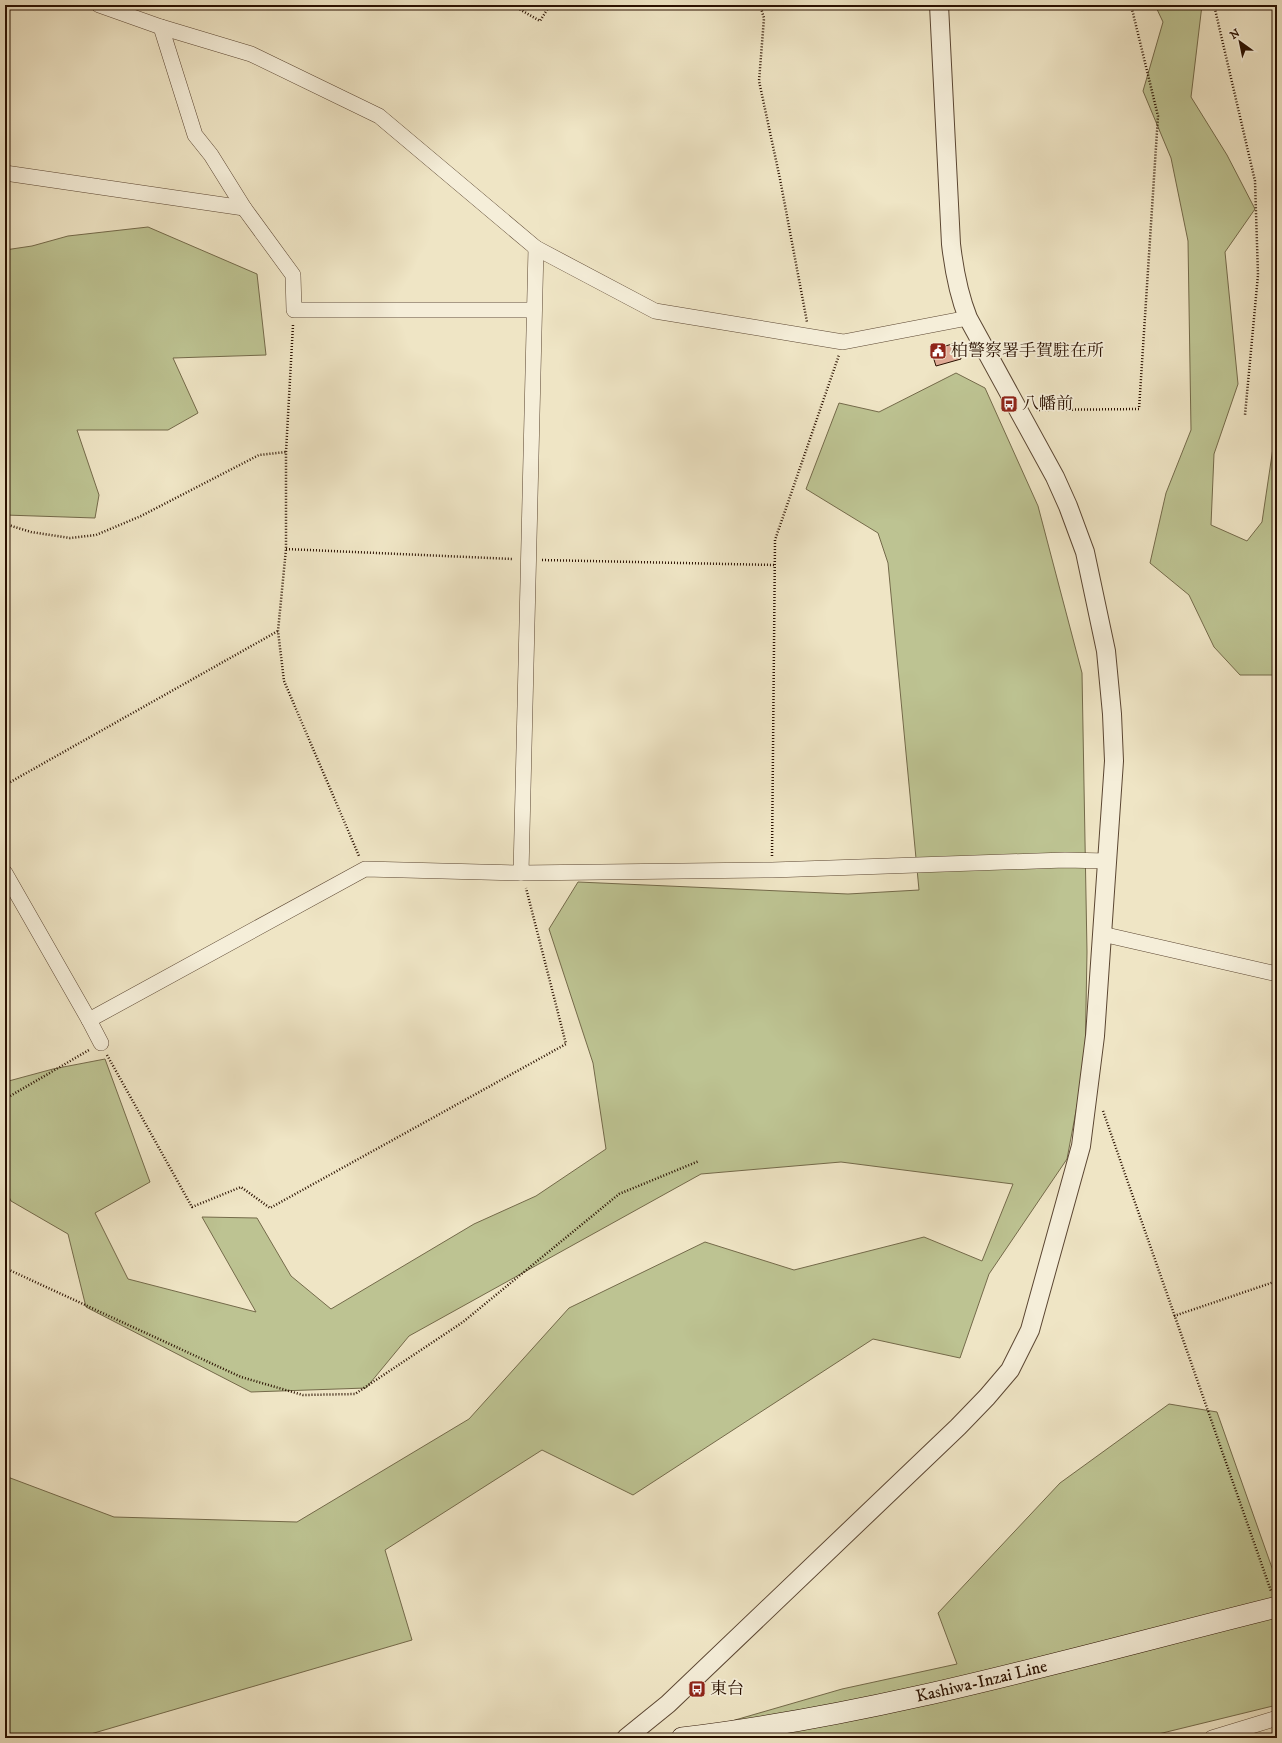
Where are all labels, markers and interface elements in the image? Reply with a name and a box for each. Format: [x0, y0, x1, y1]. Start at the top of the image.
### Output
north arrow [1220, 22, 1260, 62]
text: N [1227, 26, 1243, 43]
place label: 柏警察署手賀駐在所 [951, 340, 1104, 362]
public building icon: 柏警察署手賀駐在所 [928, 341, 948, 361]
place label: 八幡前 [1022, 393, 1073, 415]
bus stop icon: 八幡前 [999, 394, 1019, 414]
street label: Kashiwa-Inzai Line [914, 1655, 1049, 1708]
place label: 東台 [710, 1678, 744, 1700]
bus stop icon: 東台 [687, 1679, 707, 1699]

